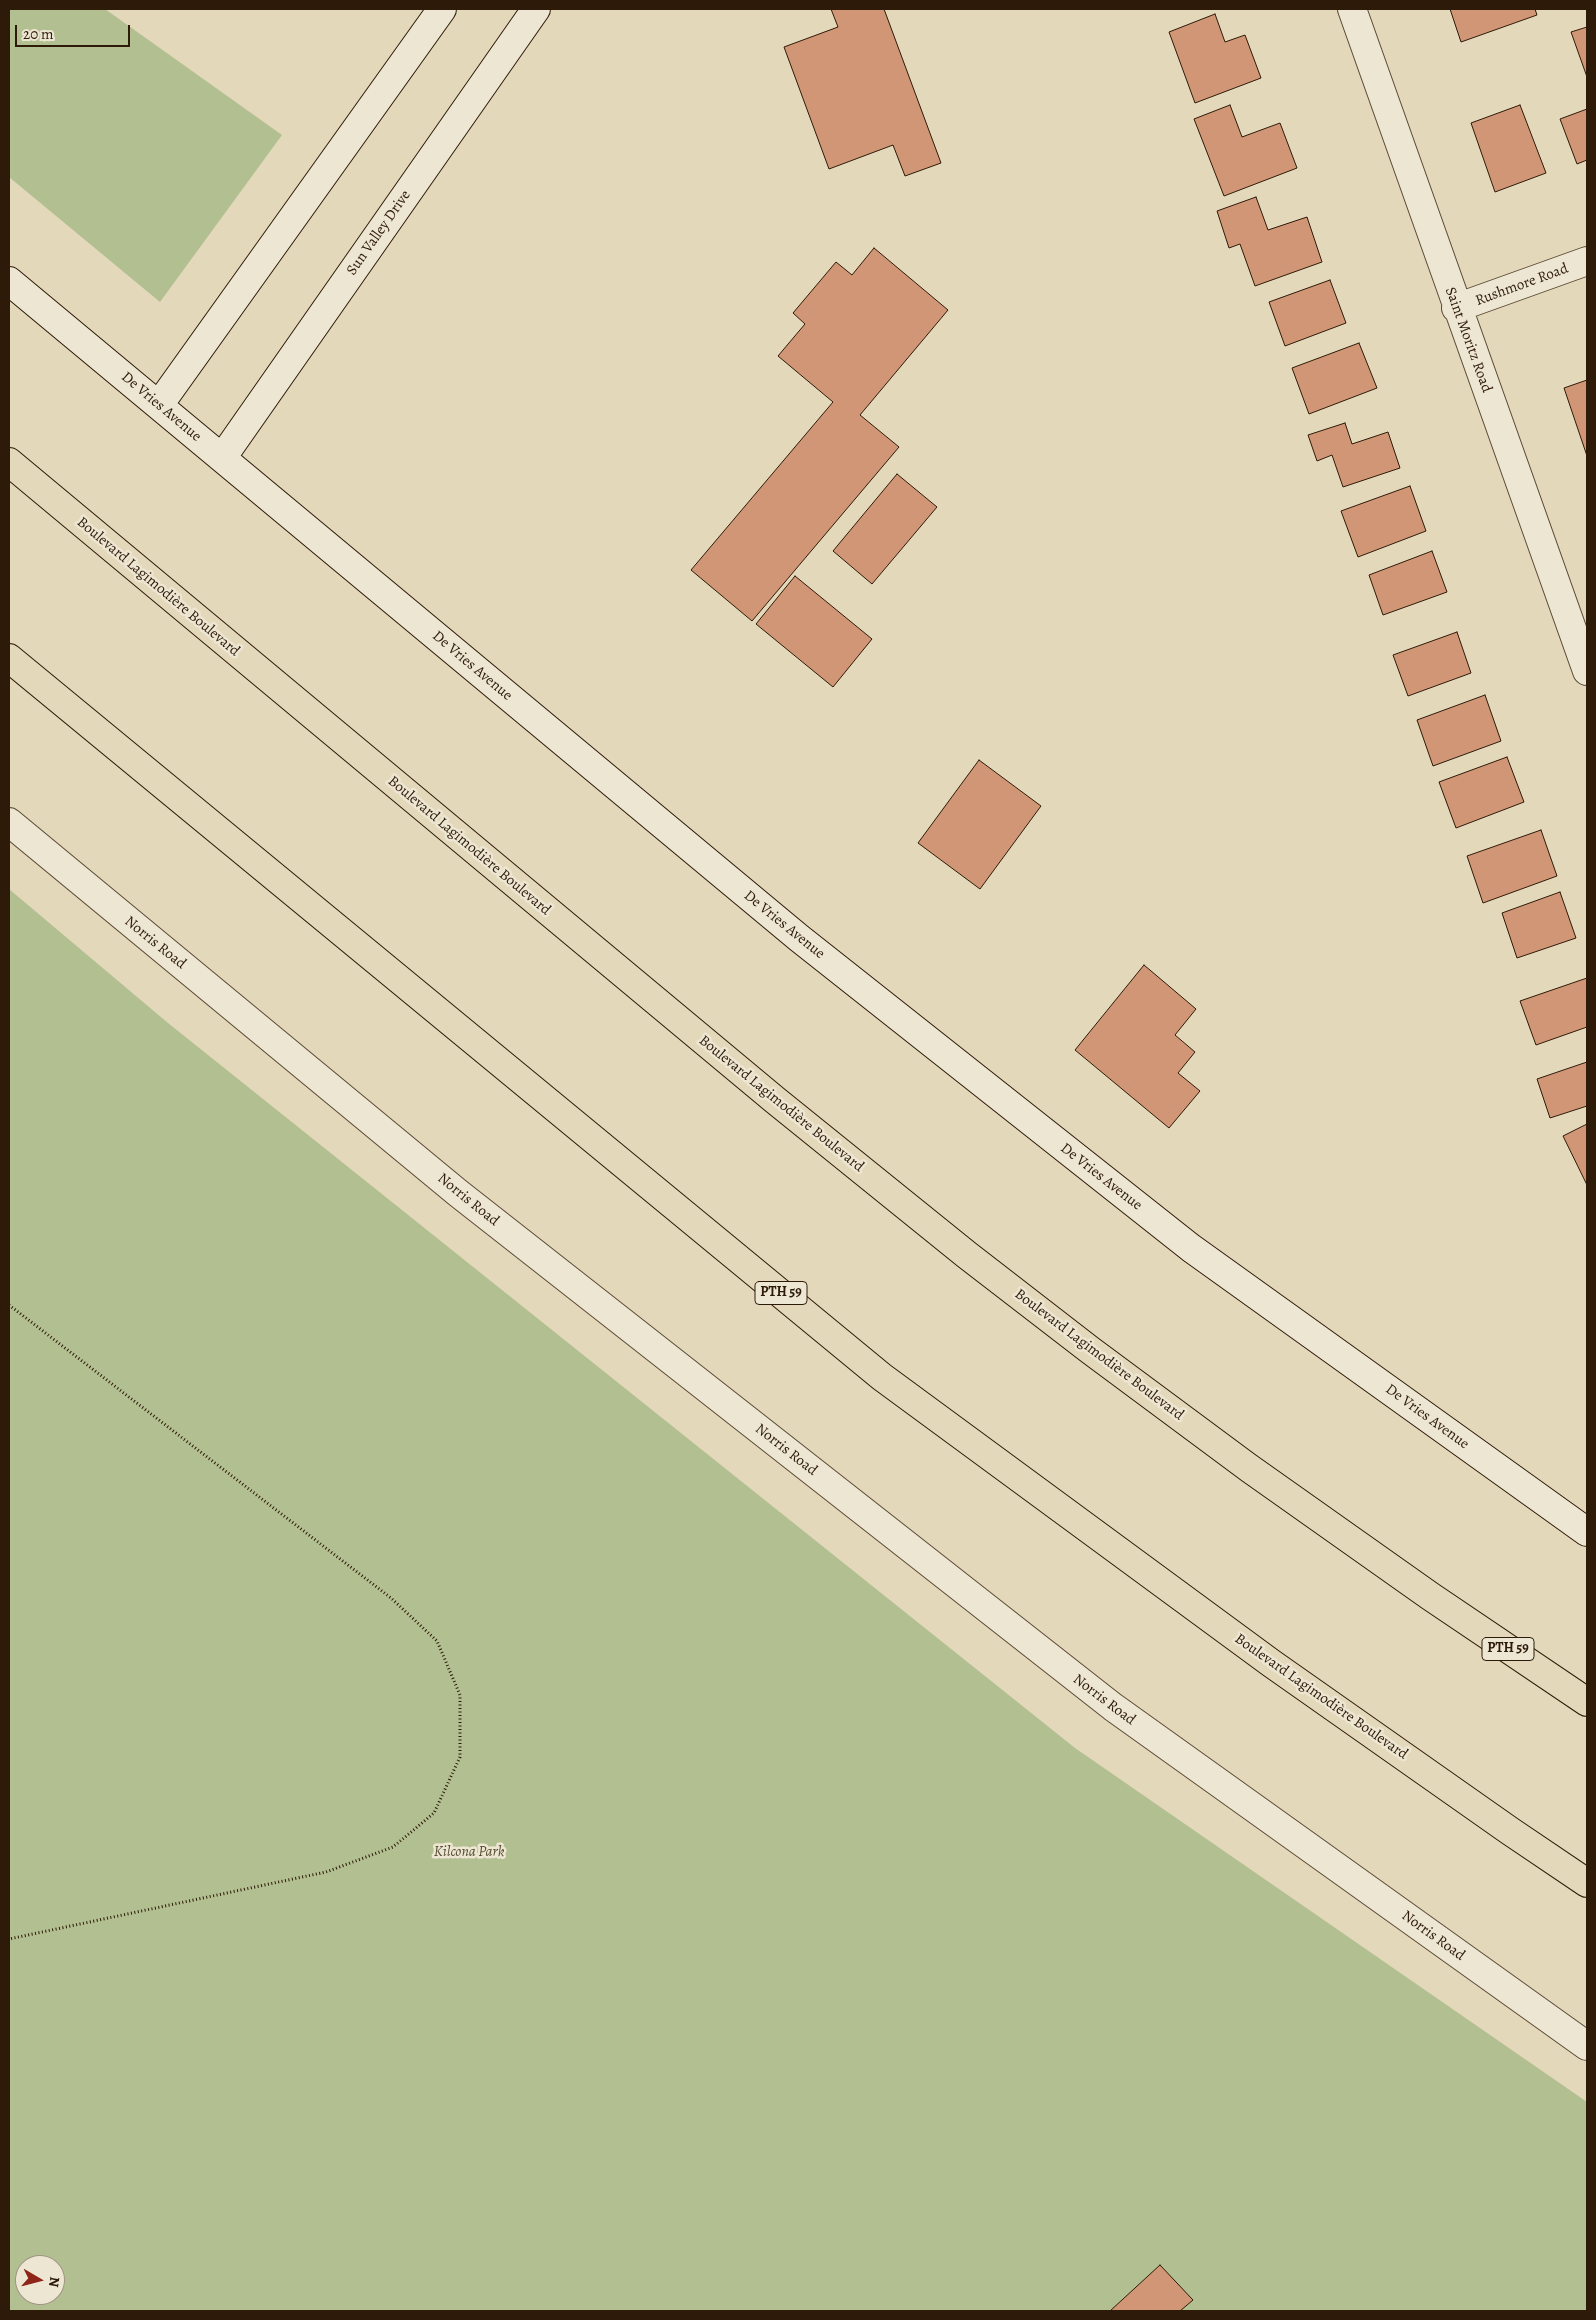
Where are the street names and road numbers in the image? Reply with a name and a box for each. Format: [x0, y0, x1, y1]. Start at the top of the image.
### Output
street label: Sun Valley Drive [343, 187, 415, 279]
street label: Rushmore Road [1473, 260, 1571, 310]
street label: Saint Moritz Road [1441, 285, 1495, 395]
street label: De Vries Avenue [117, 368, 205, 446]
street label: Boulevard Lagimodière Boulevard [73, 514, 243, 660]
street label: De Vries Avenue [428, 627, 516, 705]
street label: Boulevard Lagimodière Boulevard [384, 773, 554, 919]
street label: De Vries Avenue [740, 887, 828, 963]
street label: Norris Road [121, 913, 189, 973]
street label: Boulevard Lagimodière Boulevard [695, 1032, 867, 1176]
street label: De Vries Avenue [1056, 1139, 1146, 1215]
street label: Norris Road [434, 1170, 502, 1230]
road number: PTH 59 [755, 1282, 807, 1305]
street label: Boulevard Lagimodière Boulevard [1011, 1285, 1187, 1425]
street label: De Vries Avenue [1382, 1381, 1472, 1453]
street label: Norris Road [751, 1420, 821, 1480]
street label: Boulevard Lagimodière Boulevard [1231, 1630, 1411, 1764]
road number: PTH 59 [1482, 1638, 1534, 1660]
street label: Norris Road [1069, 1671, 1139, 1729]
street label: Norris Road [1398, 1907, 1468, 1965]

